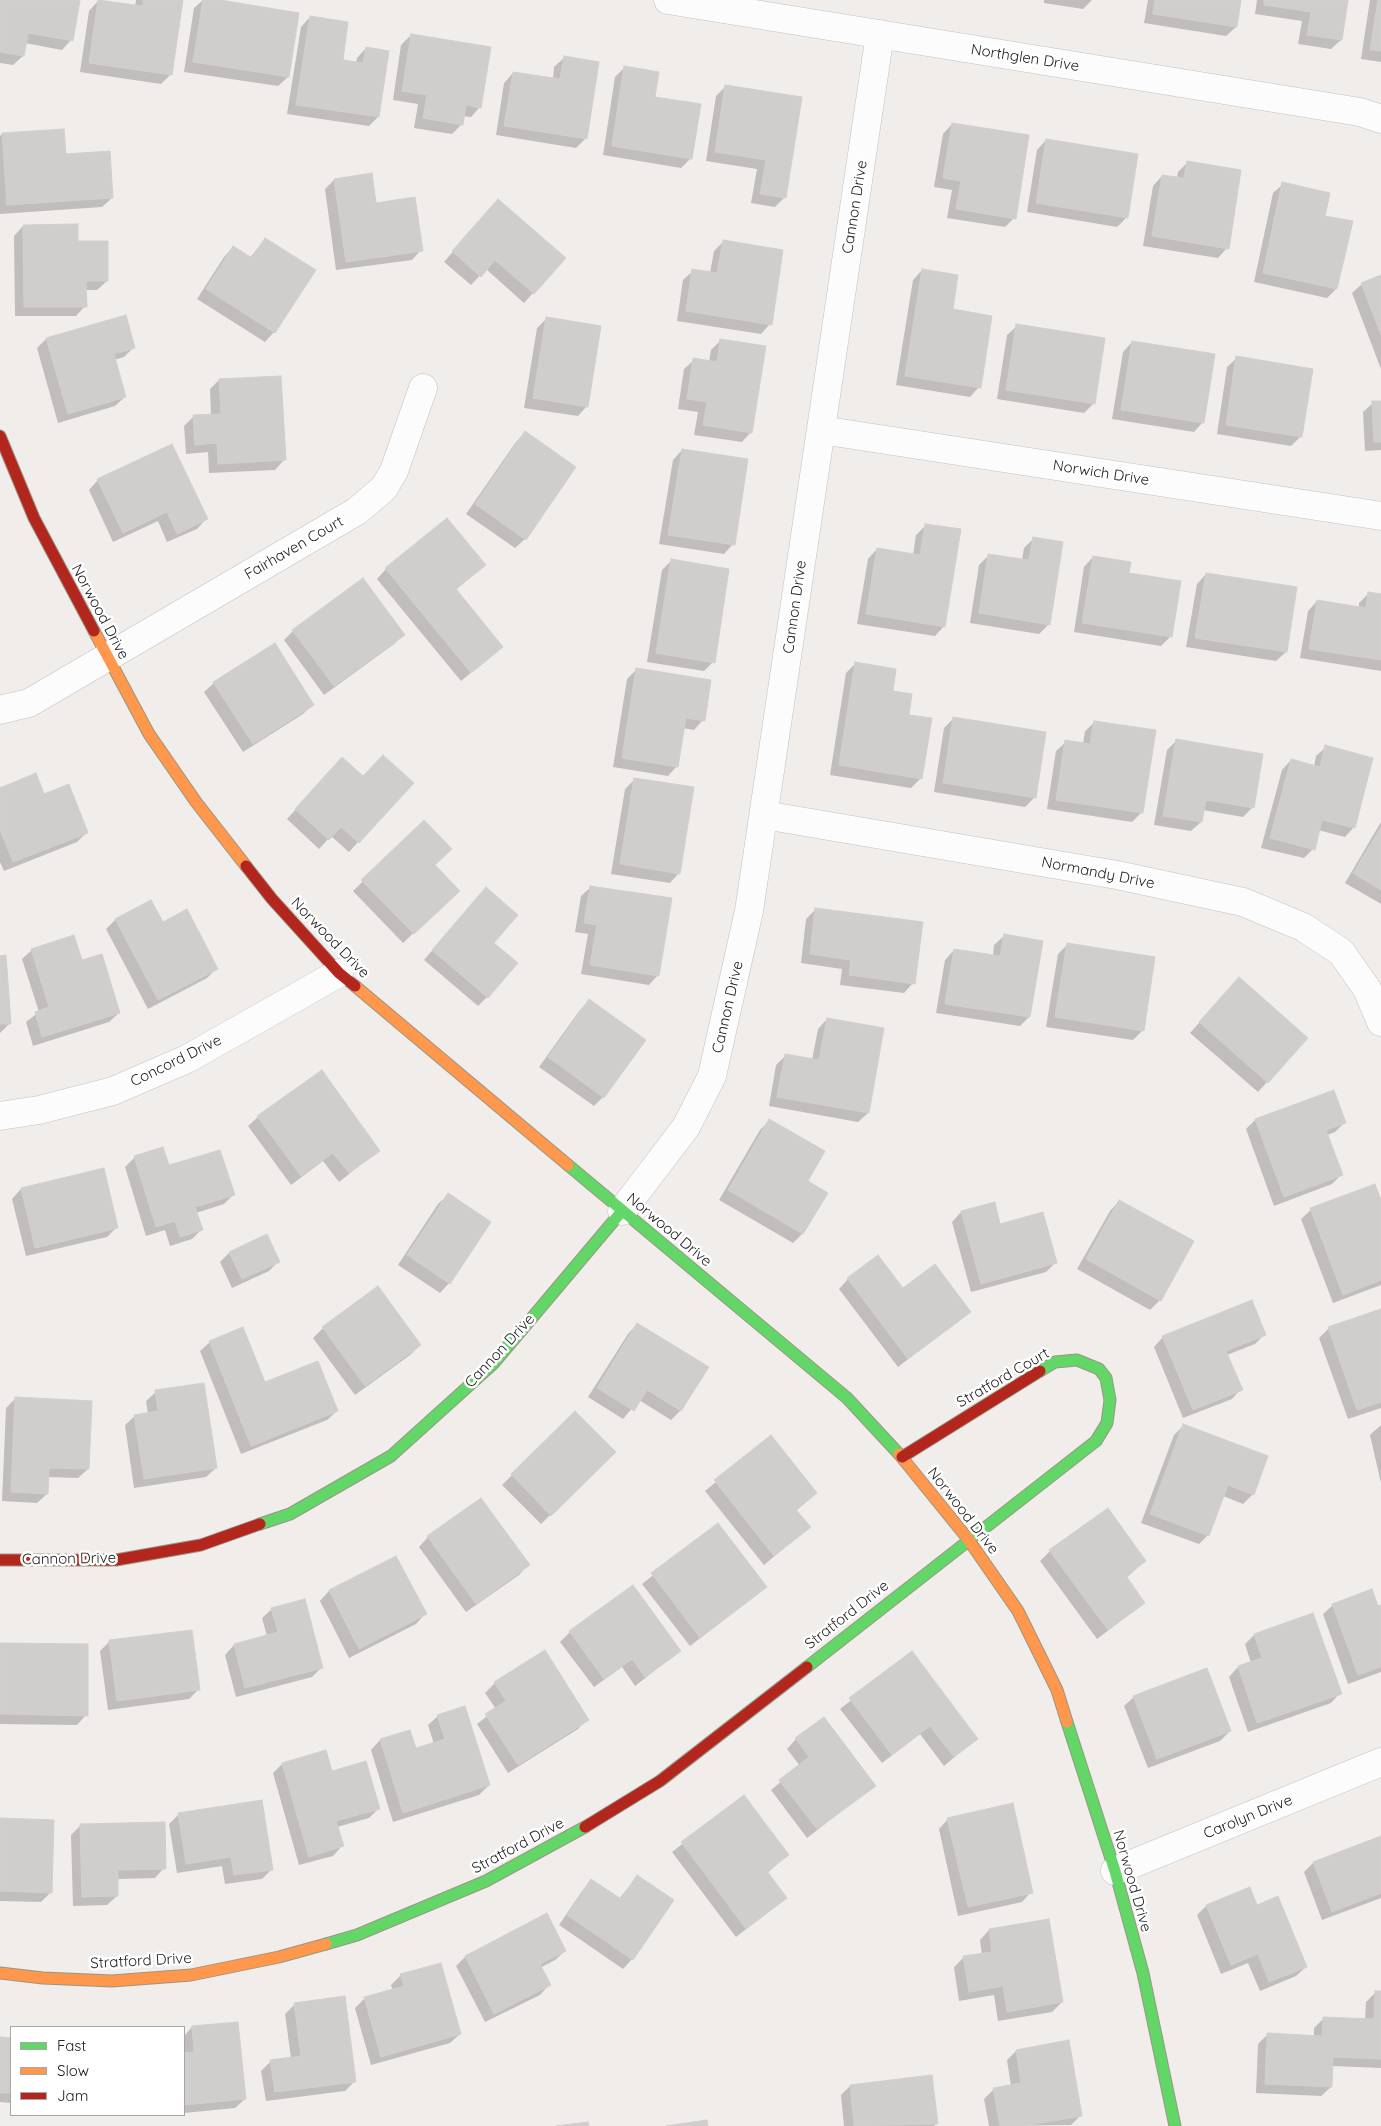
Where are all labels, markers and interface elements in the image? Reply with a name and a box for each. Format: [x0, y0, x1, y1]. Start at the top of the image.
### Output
street label: Northglen Drive [970, 41, 1080, 75]
street label: Cannon Drive [839, 159, 871, 255]
street label: Norwich Drive [1051, 456, 1151, 490]
street label: Fairhaven Court [241, 512, 347, 584]
street label: Cannon Drive [780, 559, 810, 655]
street label: Norwood Drive [67, 561, 133, 663]
street label: Normandy Drive [1040, 853, 1156, 893]
street label: Norwood Drive [287, 894, 373, 982]
street label: Cannon Drive [709, 959, 747, 1055]
street label: Concord Drive [128, 1031, 224, 1091]
street label: Norwood Drive [623, 1189, 715, 1271]
street label: Cannon Drive [461, 1310, 539, 1392]
street label: Stratford Court [954, 1344, 1052, 1412]
street label: Norwood Drive [924, 1464, 1002, 1558]
street label: Cannon Drive [22, 1549, 116, 1569]
street label: Stratford Drive [801, 1577, 893, 1653]
street label: Carolyn Drive [1201, 1791, 1295, 1843]
street label: Stratford Drive [469, 1814, 567, 1878]
street label: Norwood Drive [1109, 1828, 1155, 1934]
street label: Stratford Drive [90, 1949, 192, 1973]
legend [10, 2026, 185, 2116]
text: Fast [57, 2036, 86, 2055]
text: Slow [57, 2061, 89, 2080]
text: Jam [57, 2086, 88, 2105]

